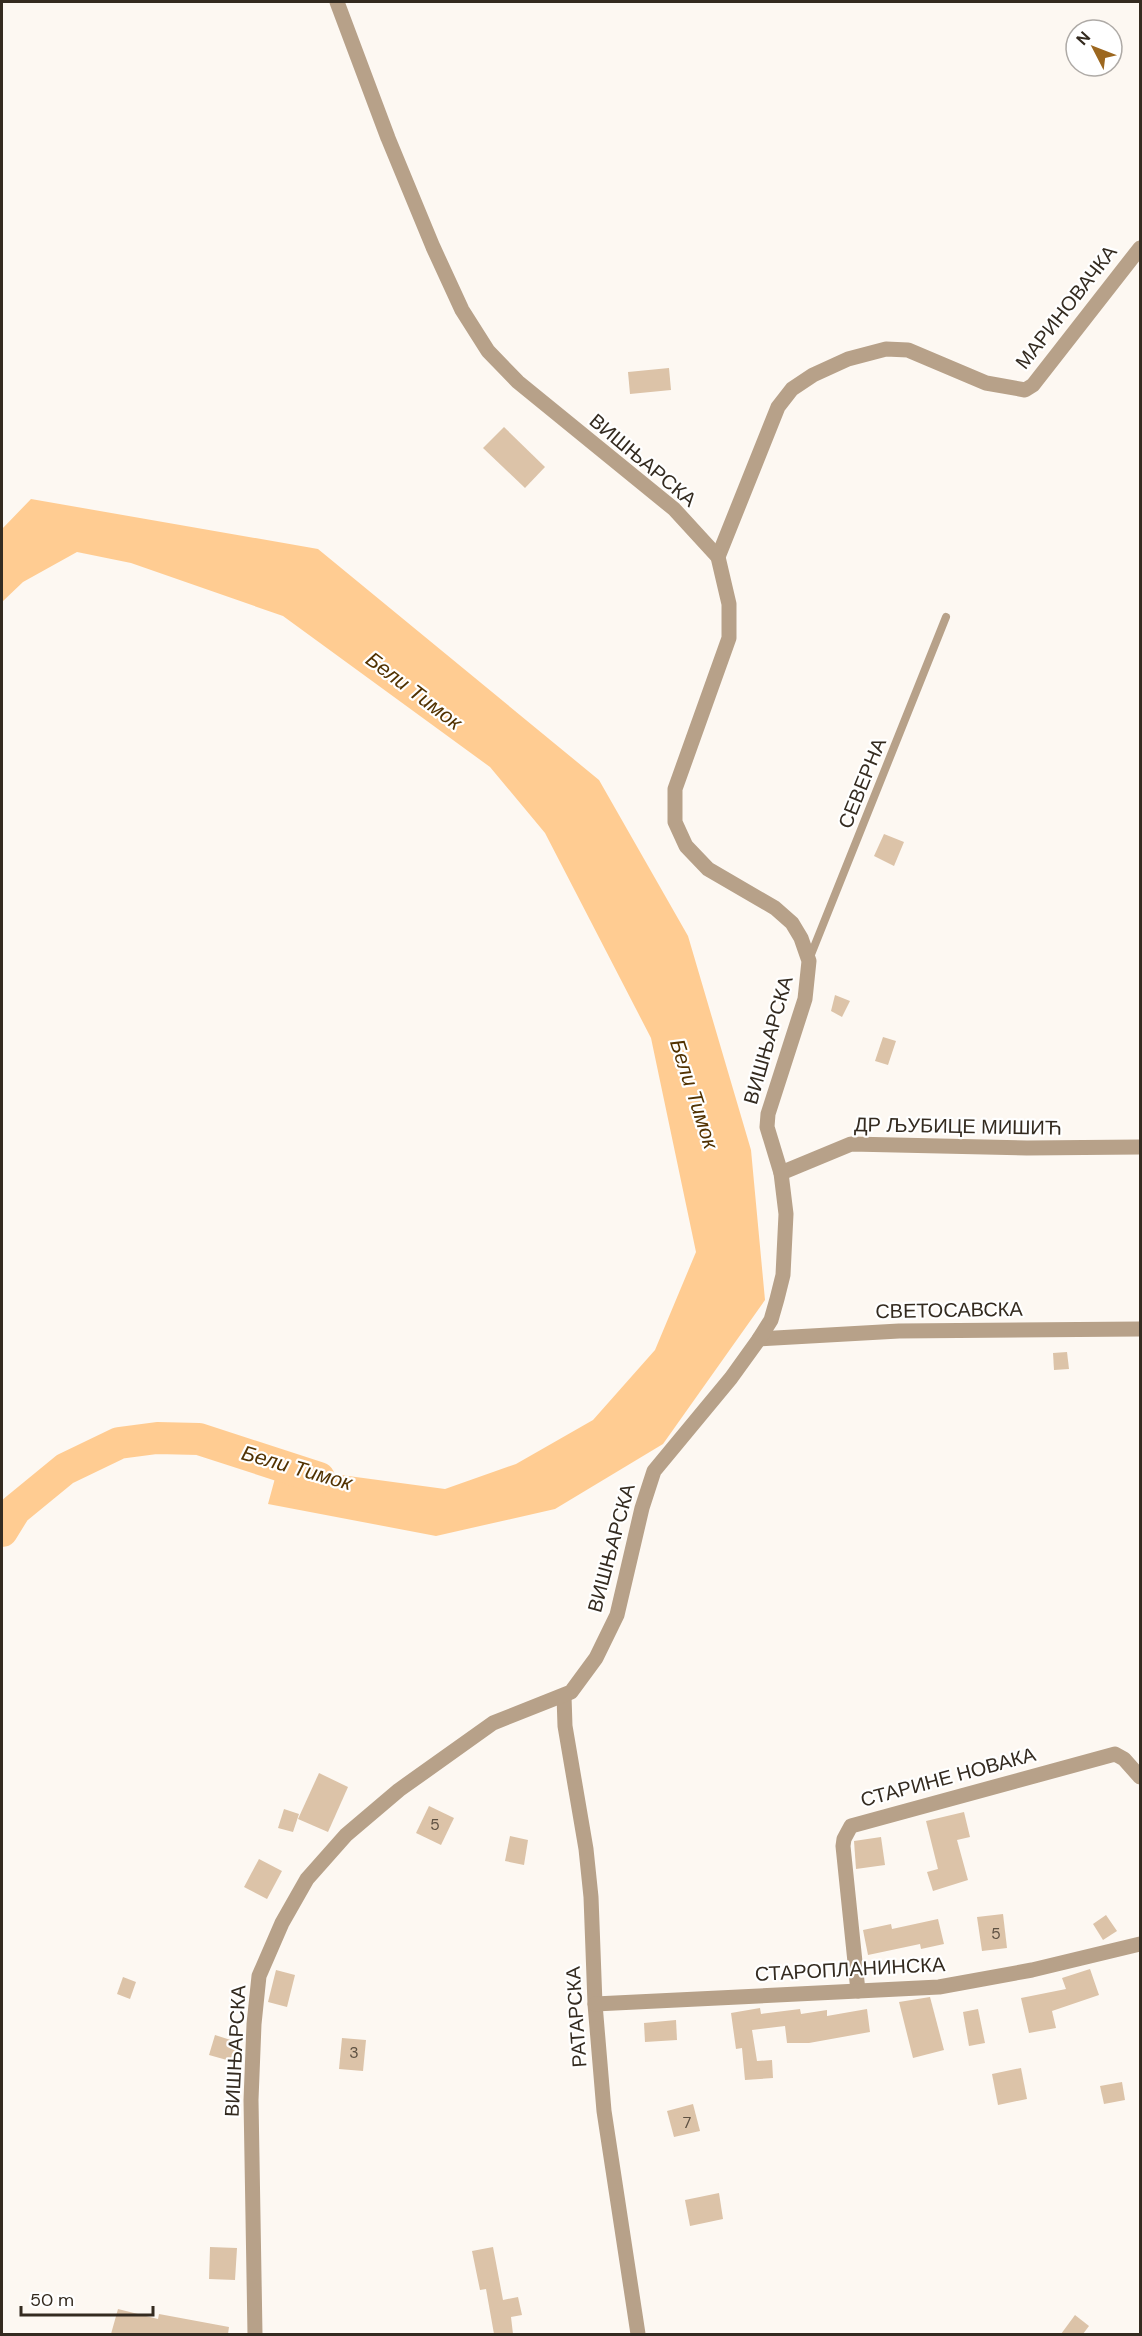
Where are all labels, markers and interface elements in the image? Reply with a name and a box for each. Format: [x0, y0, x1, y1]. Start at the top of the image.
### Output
north arrow [1064, 18, 1124, 78]
text: N [1072, 27, 1095, 50]
street label: МАРИНОВАЧКА [1009, 239, 1123, 374]
street label: ВИШЊАРСКА [584, 408, 702, 513]
water label: Бели Тимок [360, 646, 469, 737]
street label: СЕВЕРНА [832, 733, 892, 832]
street label: ВИШЊАРСКА [737, 972, 799, 1107]
water label: Бели Тимок [663, 1036, 725, 1154]
street label: ДР ЉУБИЦЕ МИШИЋ [854, 1111, 1062, 1141]
street label: СВЕТОСАВСКА [875, 1296, 1024, 1324]
water label: Бели Тимок [238, 1439, 357, 1497]
street label: ВИШЊАРСКА [581, 1480, 641, 1615]
street label: СТАРИНЕ НОВАКА [857, 1741, 1039, 1813]
house number: 5 [430, 1814, 440, 1835]
house number: 5 [991, 1923, 1001, 1944]
street label: СТАРОПЛАНИНСКА [754, 1951, 947, 1987]
street label: РАТАРСКА [559, 1965, 592, 2068]
street label: ВИШЊАРСКА [219, 1984, 251, 2118]
house number: 3 [349, 2042, 359, 2063]
house number: 7 [683, 2112, 691, 2133]
scale bar [21, 2279, 153, 2317]
text: 50 m [30, 2288, 74, 2312]

